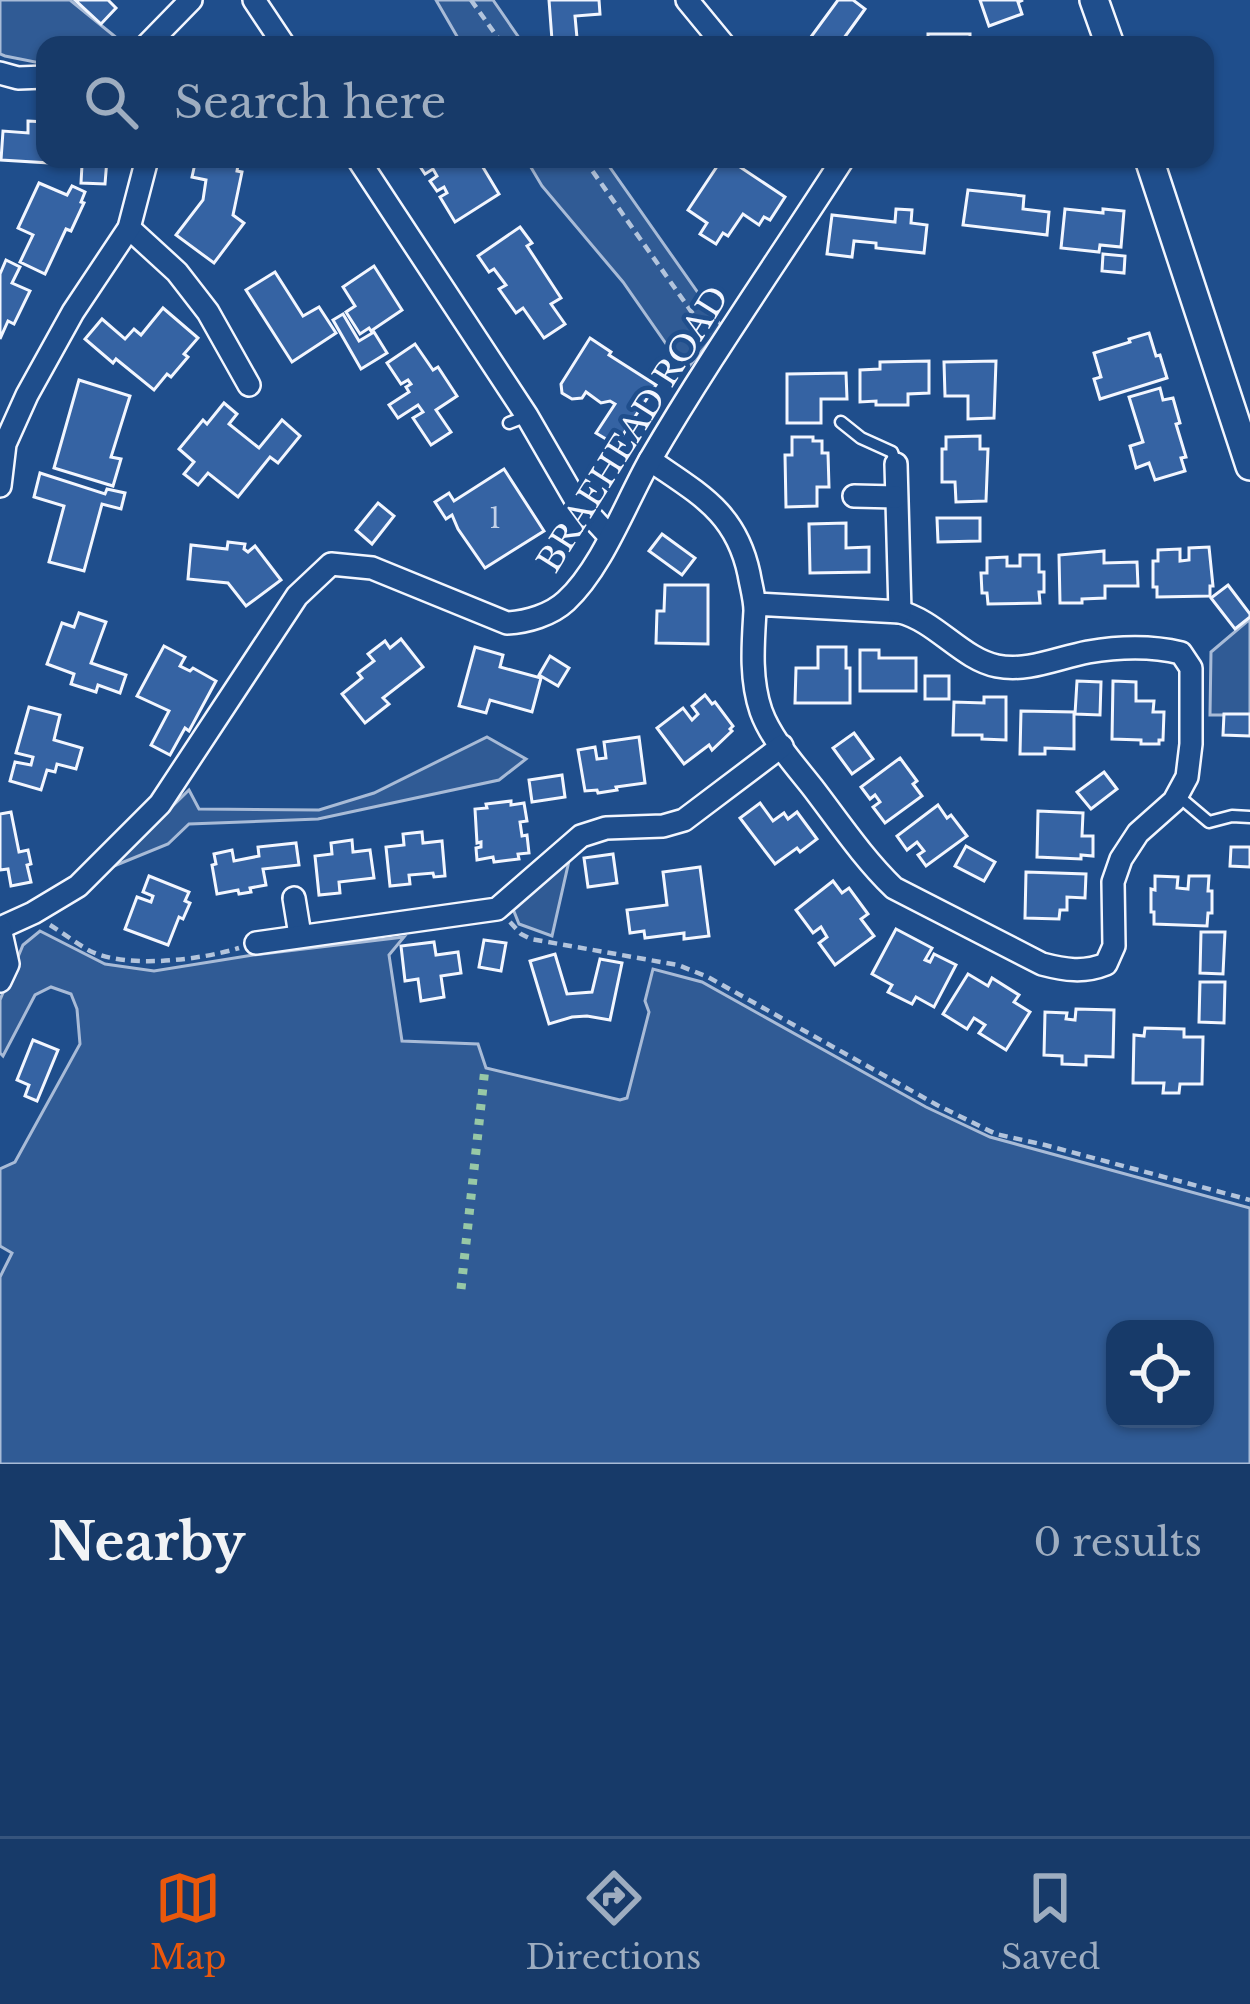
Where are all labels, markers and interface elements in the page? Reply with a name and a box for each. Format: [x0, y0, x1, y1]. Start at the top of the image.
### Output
search box [36, 36, 1214, 168]
icon: search [78, 69, 144, 135]
text: Search here [174, 74, 446, 130]
street label: BRAEHEAD ROAD [528, 278, 738, 580]
house number: 1 [489, 502, 501, 535]
map controls [1106, 1320, 1214, 1428]
button: locate [1106, 1320, 1214, 1428]
text: Nearby [48, 1511, 245, 1574]
text: 0 results [1033, 1518, 1202, 1567]
tab: Map [150, 1865, 226, 1978]
tab: Directions [526, 1865, 701, 1978]
tab: Saved [1001, 1865, 1100, 1978]

